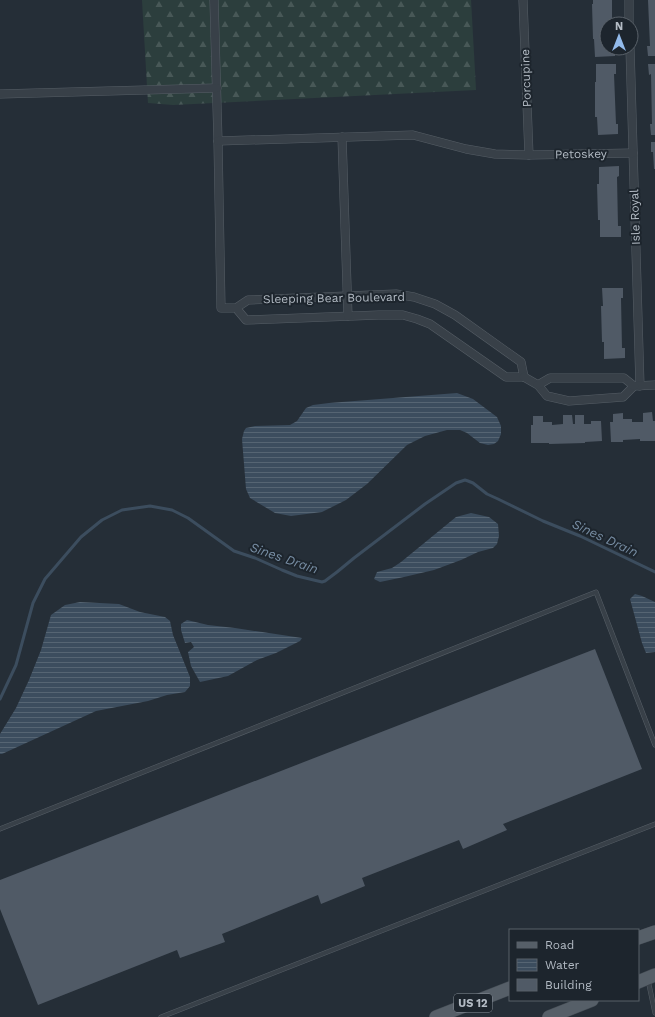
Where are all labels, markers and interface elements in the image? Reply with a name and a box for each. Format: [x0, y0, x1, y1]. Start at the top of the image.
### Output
north arrow [599, 16, 639, 56]
text: N [615, 20, 623, 33]
street label: Porcupine [518, 49, 534, 107]
street label: Petoskey [555, 147, 608, 161]
street label: Isle Royal [627, 189, 643, 245]
street label: Sleeping Bear Boulevard [263, 290, 405, 306]
water label: Sines Drain [570, 516, 640, 560]
water label: Sines Drain [248, 539, 320, 577]
legend [509, 929, 639, 1001]
text: Road [545, 938, 574, 952]
text: Water [545, 958, 580, 972]
text: Building [545, 978, 592, 992]
road number: US 12 [454, 994, 492, 1012]

